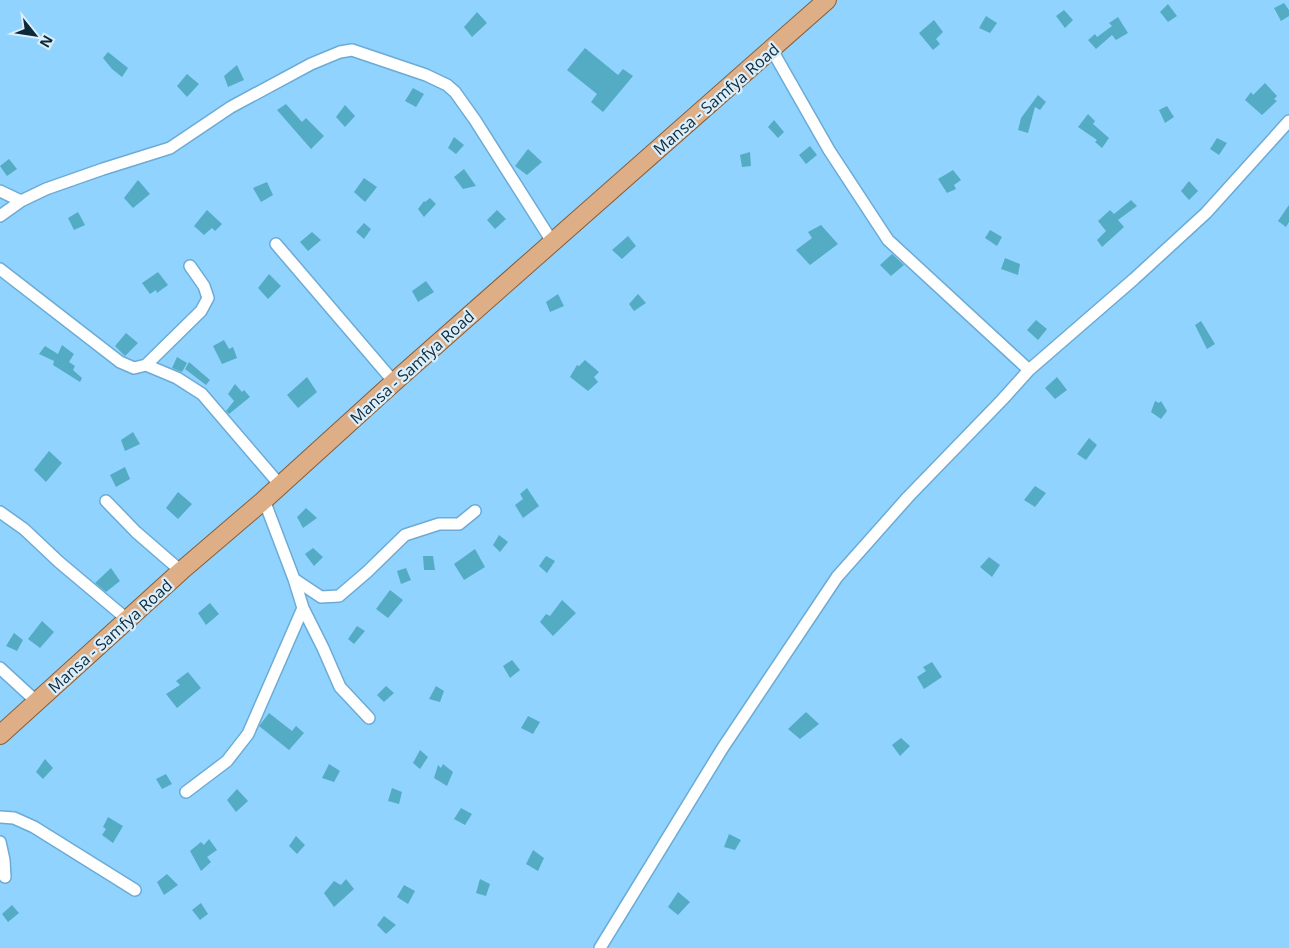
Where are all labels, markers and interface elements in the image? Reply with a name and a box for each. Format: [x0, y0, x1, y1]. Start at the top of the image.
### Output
north arrow [10, 10, 60, 60]
text: N [36, 32, 58, 51]
street label: Mansa - Samfya Road [648, 38, 784, 160]
street label: Mansa - Samfya Road [345, 305, 479, 429]
street label: Mansa - Samfya Road [43, 574, 177, 698]

